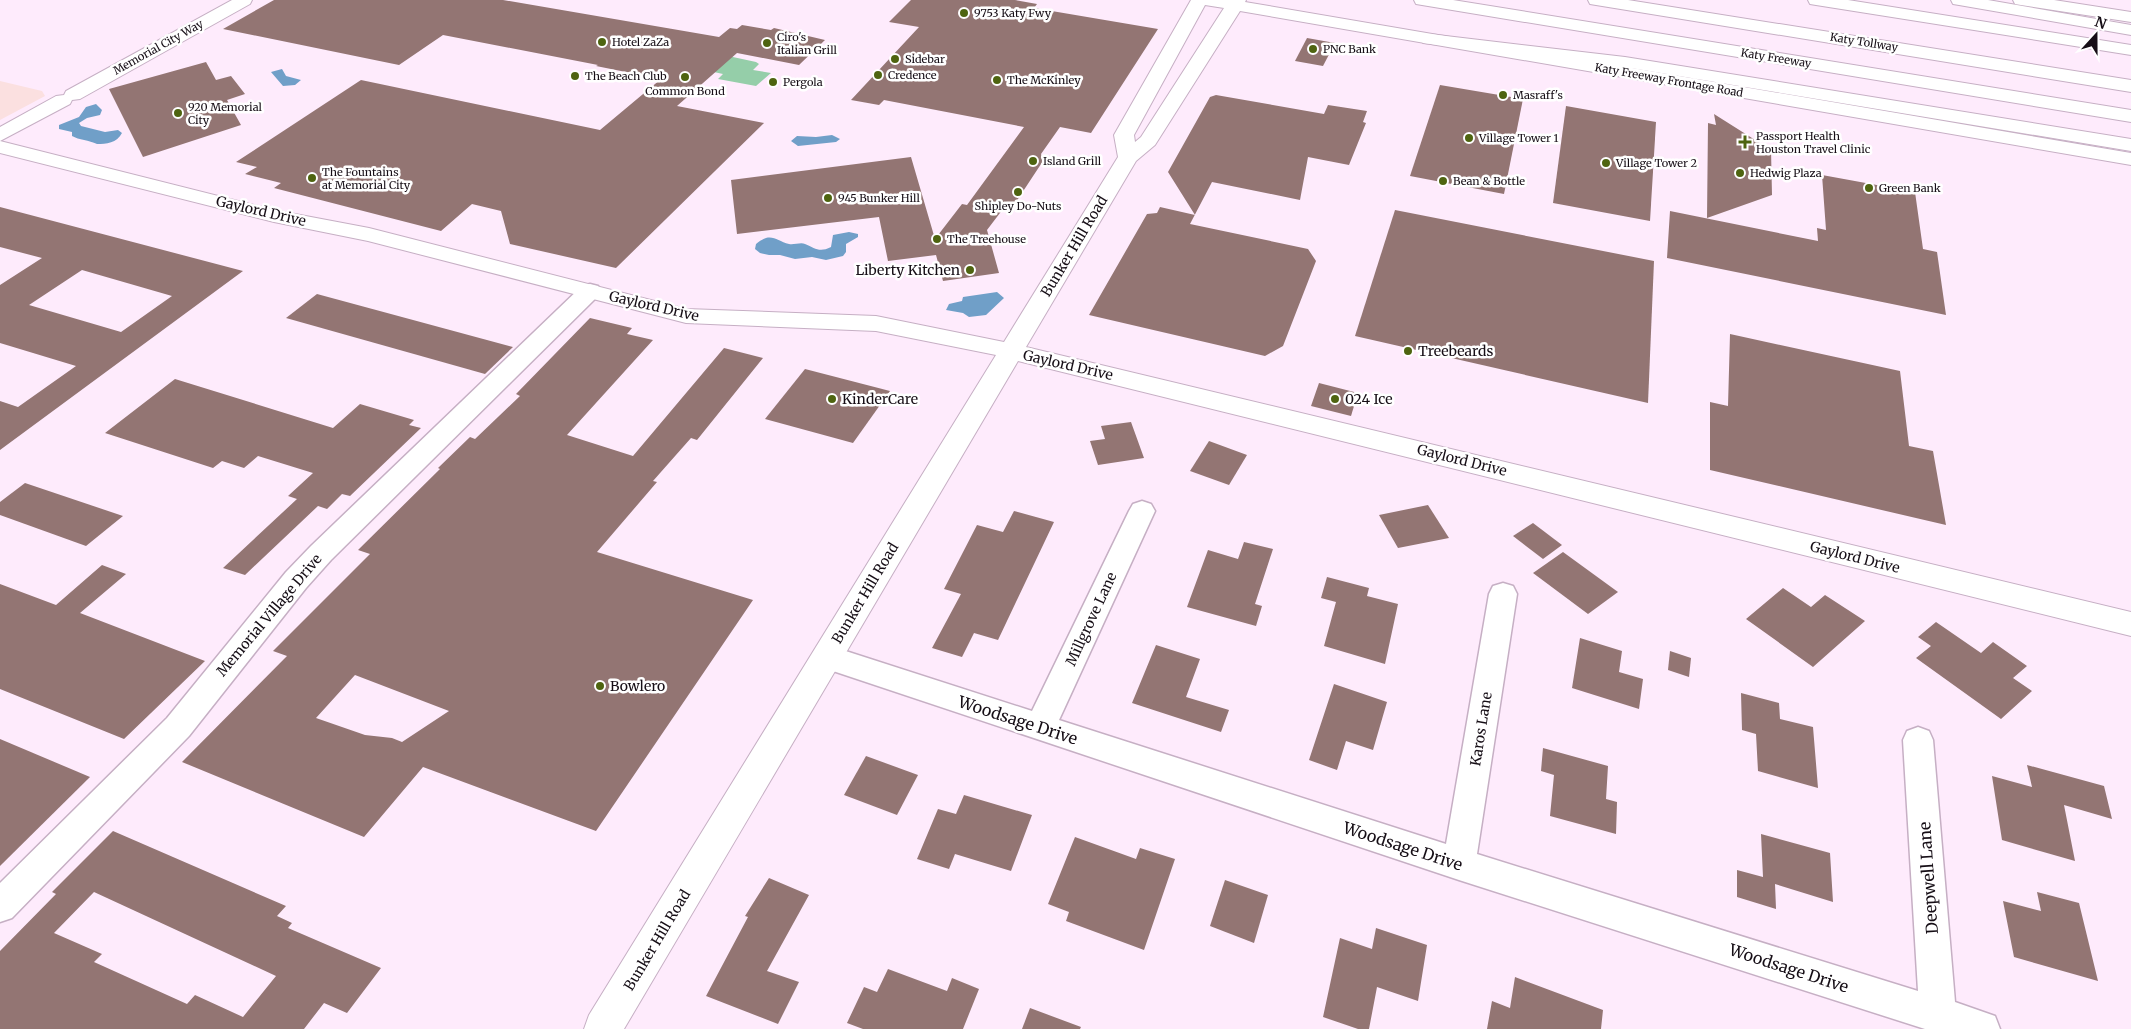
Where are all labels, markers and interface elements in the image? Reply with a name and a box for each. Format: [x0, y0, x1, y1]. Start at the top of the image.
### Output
place label: 9753 Katy Fwy [974, 6, 1052, 20]
marker: 9753 Katy Fwy [958, 7, 970, 19]
north arrow [2071, 10, 2121, 60]
text: N [2092, 12, 2109, 33]
street label: Memorial City Way [111, 16, 206, 78]
place label: Ciro's Italian Grill [777, 30, 838, 57]
street label: Katy Tollway [1829, 30, 1900, 54]
place label: Hotel ZaZa [612, 35, 669, 49]
marker: Hotel ZaZa [596, 36, 608, 48]
marker: Ciro's Italian Grill [761, 37, 773, 49]
place label: PNC Bank [1323, 42, 1376, 56]
marker: PNC Bank [1307, 43, 1319, 55]
street label: Katy Freeway [1740, 46, 1813, 71]
place label: Sidebar [905, 52, 945, 66]
marker: Sidebar [889, 53, 901, 65]
street label: Katy Freeway Frontage Road [1594, 60, 1745, 100]
place label: Credence [888, 68, 937, 82]
place label: The Beach Club [585, 69, 667, 83]
marker: Credence [872, 69, 884, 81]
marker: The Beach Club [569, 70, 581, 82]
marker: Common Bond [679, 71, 691, 83]
place label: The McKinley [1007, 73, 1081, 87]
marker: The McKinley [991, 74, 1003, 86]
place label: Pergola [783, 75, 823, 89]
marker: Pergola [767, 76, 779, 88]
place label: Common Bond [645, 84, 725, 98]
place label: Masraff's [1513, 88, 1563, 102]
marker: Masraff's [1497, 89, 1509, 101]
place label: 920 Memorial City [188, 100, 263, 127]
marker: 920 Memorial City [172, 107, 184, 119]
place label: Passport Health Houston Travel Clinic [1756, 129, 1871, 156]
place label: Village Tower 1 [1478, 131, 1559, 145]
marker: Village Tower 1 [1463, 132, 1475, 144]
marker: Passport Health Houston Travel Clinic [1738, 135, 1752, 149]
place label: Island Grill [1043, 154, 1102, 168]
marker: Island Grill [1027, 155, 1039, 167]
place label: Village Tower 2 [1615, 156, 1697, 170]
marker: Village Tower 2 [1600, 157, 1612, 169]
place label: The Fountains at Memorial City [322, 165, 411, 192]
place label: Hedwig Plaza [1750, 166, 1822, 180]
marker: Hedwig Plaza [1734, 167, 1746, 179]
marker: The Fountains at Memorial City [306, 172, 318, 184]
place label: Bean & Bottle [1453, 174, 1525, 188]
marker: Bean & Bottle [1437, 175, 1449, 187]
place label: Green Bank [1879, 181, 1941, 195]
marker: Green Bank [1863, 182, 1875, 194]
marker: Shipley Do-Nuts [1012, 186, 1024, 198]
place label: 945 Bunker Hill [838, 191, 920, 205]
street label: Gaylord Drive [214, 192, 308, 230]
marker: 945 Bunker Hill [822, 192, 834, 204]
street label: Bunker Hill Road [1037, 192, 1111, 300]
place label: Shipley Do-Nuts [975, 199, 1061, 213]
place label: The Treehouse [947, 232, 1026, 246]
marker: The Treehouse [931, 233, 943, 245]
place label: Liberty Kitchen [855, 261, 960, 279]
marker: Liberty Kitchen [964, 264, 976, 276]
street label: Gaylord Drive [607, 287, 701, 325]
place label: Treebeards [1418, 342, 1493, 360]
marker: Treebeards [1402, 345, 1414, 357]
street label: Gaylord Drive [1021, 346, 1115, 384]
place label: KinderCare [842, 390, 918, 408]
place label: 024 Ice [1345, 390, 1393, 408]
marker: KinderCare [826, 393, 838, 405]
marker: 024 Ice [1329, 393, 1341, 405]
street label: Gaylord Drive [1415, 440, 1509, 480]
street label: Gaylord Drive [1808, 537, 1902, 577]
street label: Bunker Hill Road [828, 539, 902, 647]
street label: Memorial Village Drive [213, 550, 325, 680]
street label: Millgrove Lane [1061, 569, 1121, 669]
place label: Bowlero [610, 677, 665, 695]
marker: Bowlero [594, 680, 606, 692]
street label: Woodsage Drive [955, 691, 1080, 749]
street label: Karos Lane [1466, 691, 1496, 767]
street label: Woodsage Drive [1340, 817, 1465, 875]
street label: Deepwell Lane [1914, 821, 1942, 935]
street label: Bunker Hill Road [620, 886, 694, 994]
street label: Woodsage Drive [1726, 939, 1851, 997]

